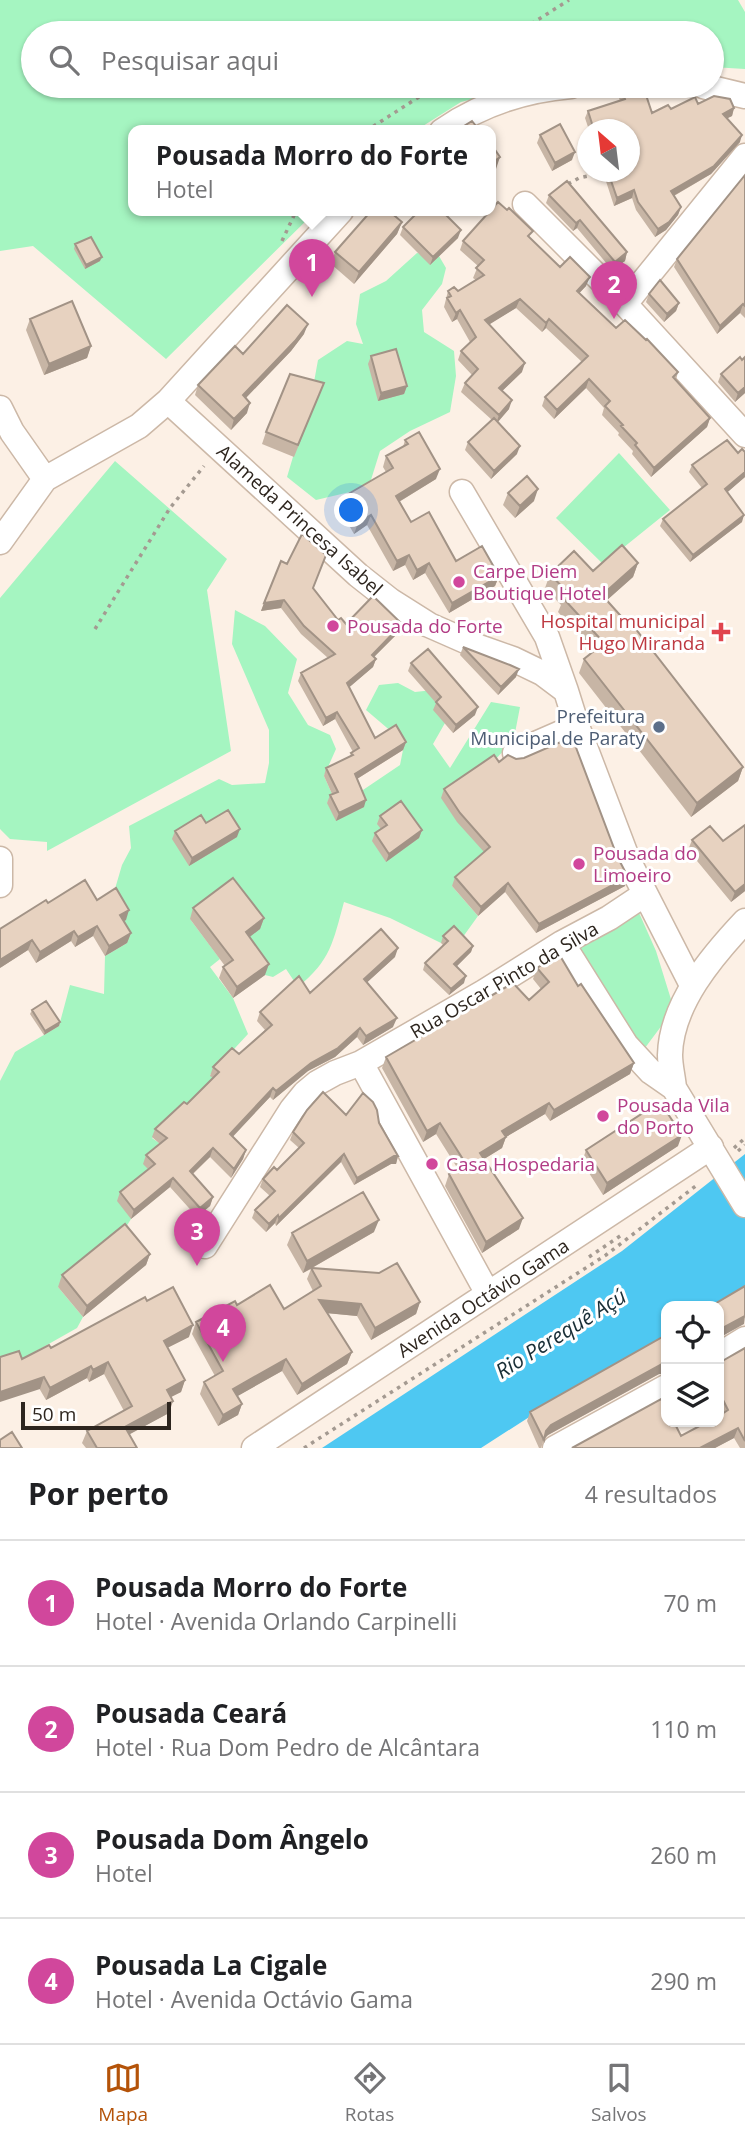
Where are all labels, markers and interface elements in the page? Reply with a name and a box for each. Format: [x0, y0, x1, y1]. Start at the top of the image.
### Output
search box [21, 21, 724, 98]
icon: search [45, 41, 83, 79]
text: Pesquisar aqui [101, 42, 279, 78]
north arrow [577, 119, 640, 182]
popup [128, 125, 496, 216]
text: Pousada Morro do Forte [156, 137, 468, 173]
text: Hotel [156, 173, 214, 205]
pin: 1 [289, 239, 335, 297]
pin: 2 [591, 261, 637, 319]
street label: Alameda Princesa Isabel [212, 439, 388, 601]
your location [334, 493, 368, 527]
place label: Carpe Diem Boutique Hotel [473, 558, 606, 606]
marker: Carpe Diem Boutique Hotel [451, 574, 467, 590]
place label: Hospital municipal Hugo Miranda [540, 608, 705, 656]
place label: Pousada do Forte [347, 613, 503, 639]
marker: Pousada do Forte [325, 618, 341, 634]
marker: Hospital municipal Hugo Miranda [711, 622, 731, 642]
place label: Prefeitura Municipal de Paraty [470, 703, 645, 751]
marker: Prefeitura Municipal de Paraty [651, 719, 667, 735]
place label: Pousada do Limoeiro [593, 840, 697, 888]
marker: Pousada do Limoeiro [571, 856, 587, 872]
street label: Rua Oscar Pinto da Silva [405, 915, 603, 1045]
place label: Pousada Vila do Porto [617, 1092, 730, 1140]
marker: Pousada Vila do Porto [595, 1108, 611, 1124]
place label: Casa Hospedaria [446, 1151, 595, 1177]
marker: Casa Hospedaria [424, 1156, 440, 1172]
pin: 3 [174, 1208, 220, 1266]
street label: Avenida Octávio Gama [392, 1233, 574, 1363]
water label: Rio Perequê Açú [490, 1282, 631, 1385]
map controls [661, 1301, 724, 1427]
button: locate [661, 1301, 724, 1364]
pin: 4 [200, 1304, 246, 1362]
button: layers [661, 1364, 724, 1427]
scale bar [21, 1399, 172, 1431]
text: 50 m [32, 1401, 76, 1427]
text: Por perto [28, 1473, 169, 1514]
text: 4 resultados [585, 1478, 717, 1510]
text: Pousada Morro do Forte [95, 1569, 407, 1605]
text: 1 [44, 1587, 58, 1619]
text: 70 m [663, 1587, 717, 1619]
text: Hotel · Avenida Orlando Carpinelli [95, 1605, 457, 1637]
text: Pousada Ceará [95, 1695, 287, 1731]
text: 2 [44, 1713, 58, 1745]
text: 110 m [650, 1713, 717, 1745]
text: Hotel · Rua Dom Pedro de Alcântara [95, 1731, 480, 1763]
text: Pousada Dom Ângelo [95, 1821, 369, 1857]
text: 3 [44, 1839, 58, 1871]
text: 260 m [650, 1839, 717, 1871]
text: Hotel [95, 1857, 153, 1889]
text: Pousada La Cigale [95, 1947, 327, 1983]
text: 4 [44, 1965, 58, 1997]
text: 290 m [650, 1965, 717, 1997]
text: Hotel · Avenida Octávio Gama [95, 1983, 413, 2015]
tab: Mapa [98, 2059, 148, 2127]
tab: Rotas [345, 2059, 394, 2127]
tab: Salvos [591, 2059, 647, 2127]

